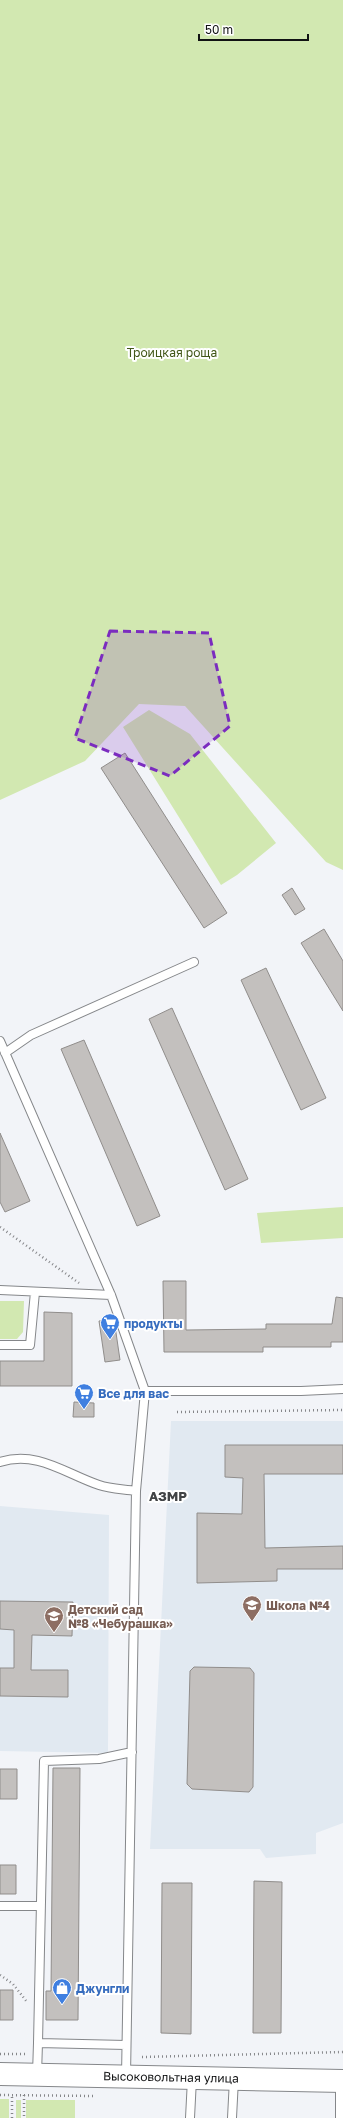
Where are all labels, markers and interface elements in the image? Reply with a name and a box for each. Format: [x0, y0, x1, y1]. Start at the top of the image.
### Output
scale bar [199, 16, 308, 42]
text: 50 m [205, 22, 233, 37]
park label: Троицкая роща [127, 345, 217, 360]
supermarket icon: продукты [99, 1312, 121, 1340]
place label: продукты [124, 1316, 183, 1331]
supermarket icon: Все для вас [73, 1382, 95, 1410]
place label: Все для вас [98, 1386, 169, 1401]
district label: АЗМР [149, 1488, 187, 1504]
school or university icon: Школа №4 [241, 1594, 263, 1622]
place label: Школа №4 [266, 1598, 330, 1613]
place label: Детский сад №8 «Чебурашка» [68, 1602, 173, 1631]
school or university icon: Детский сад №8 «Чебурашка» [43, 1605, 65, 1633]
shop icon: Джунгли [51, 1977, 73, 2005]
place label: Джунгли [76, 1981, 129, 1996]
street label: Высоковольтная улица [103, 2068, 239, 2086]

